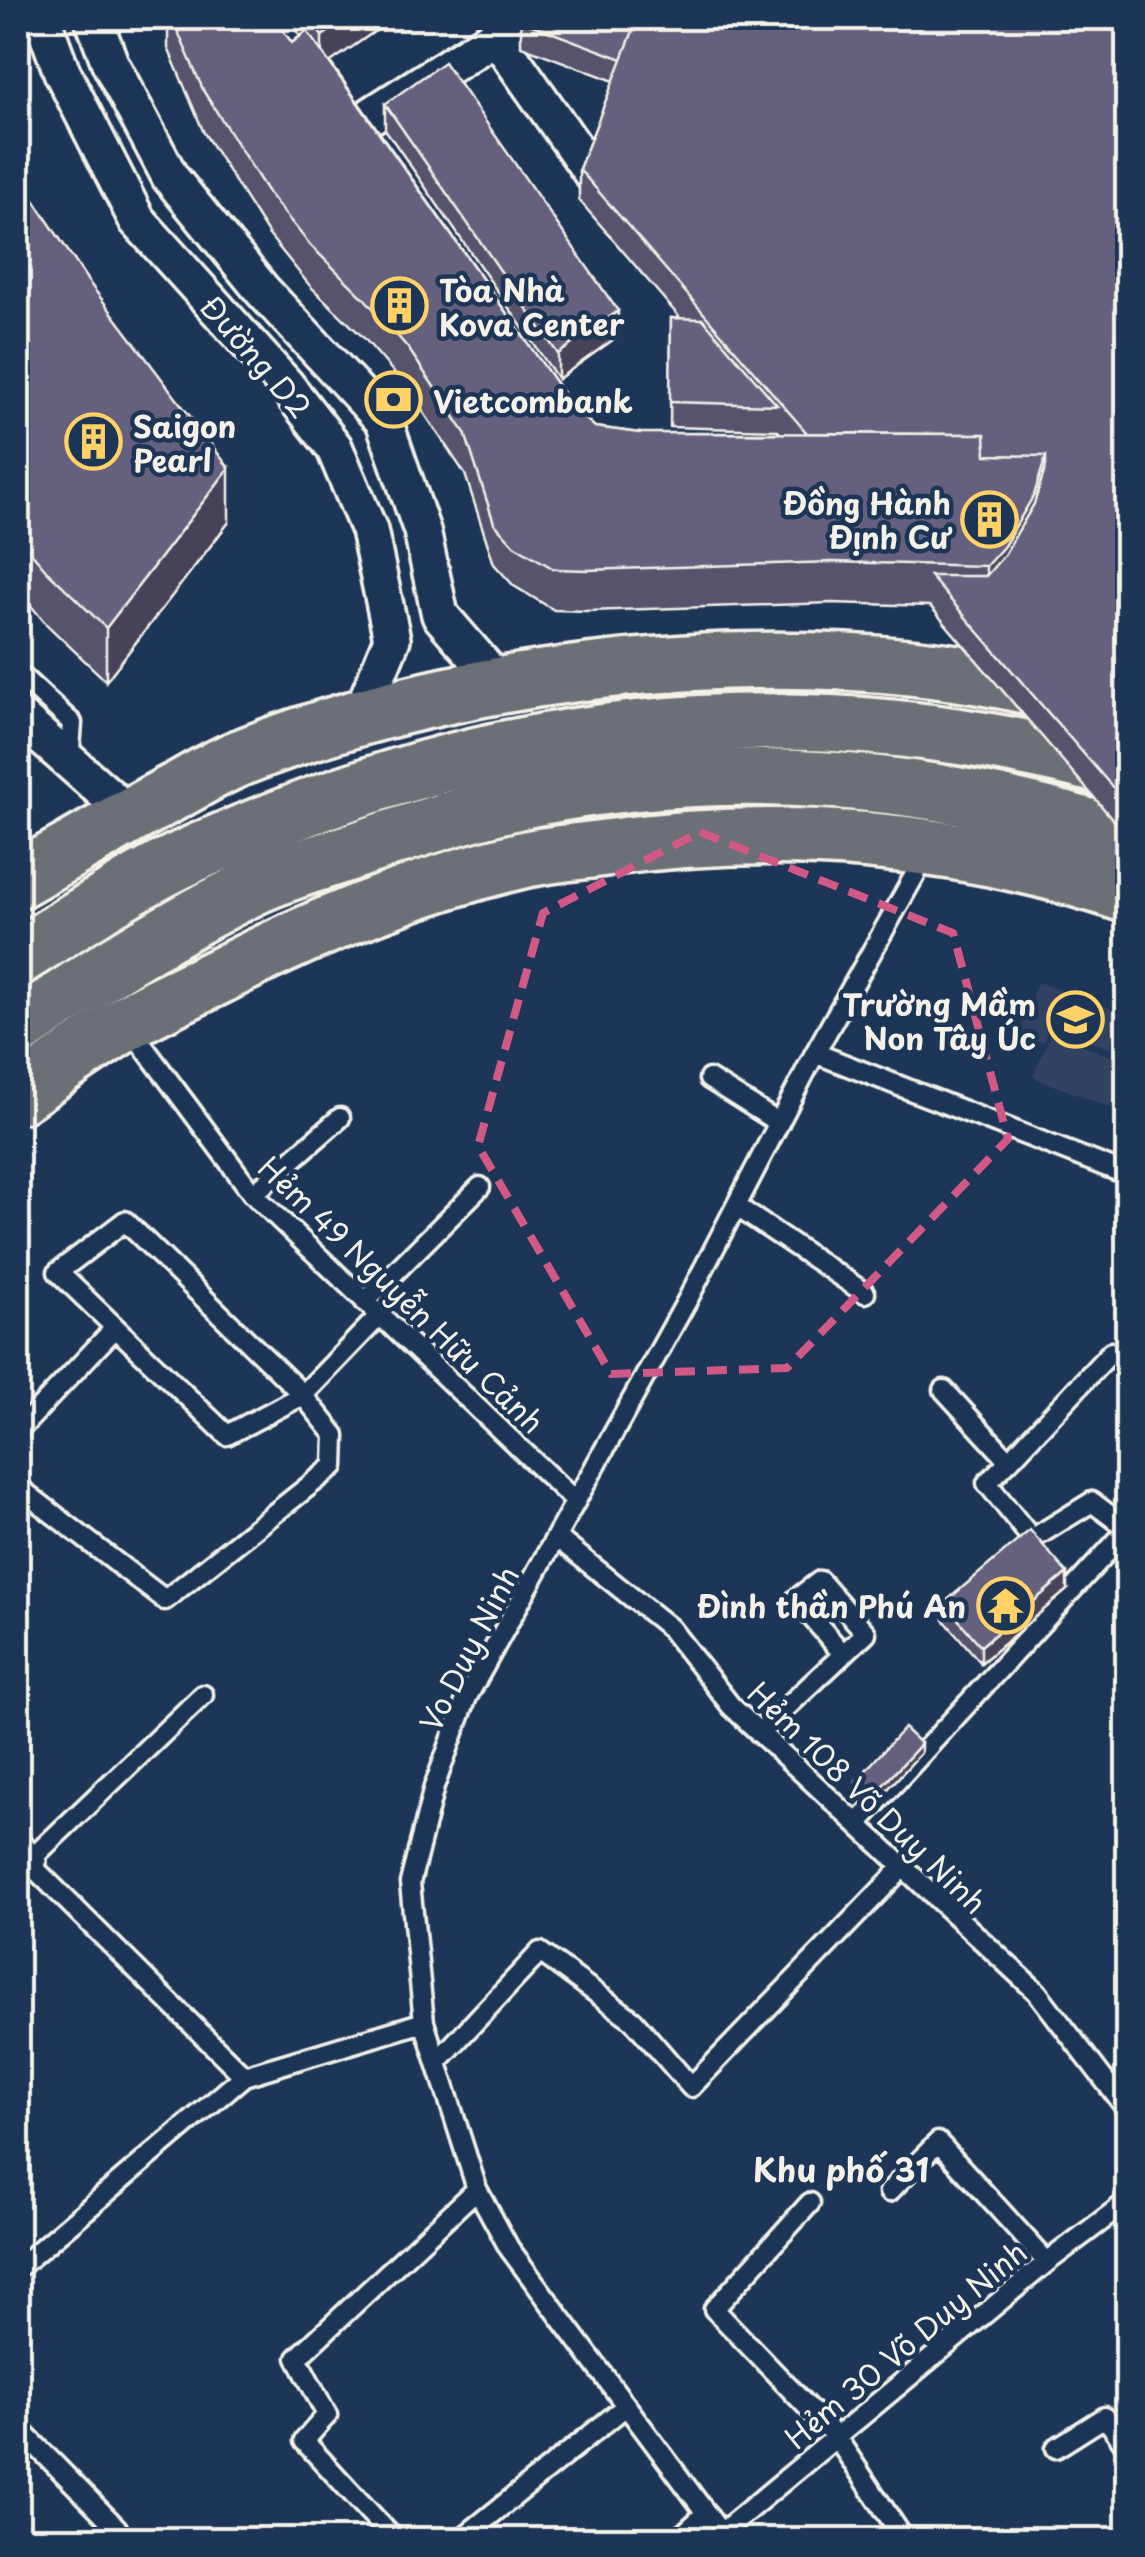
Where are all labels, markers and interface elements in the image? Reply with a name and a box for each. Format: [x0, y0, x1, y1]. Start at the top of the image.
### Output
place label: Tòa Nhà Kova Center [439, 267, 625, 346]
building icon: Tòa Nhà Kova Center [370, 276, 430, 336]
street label: Đường D2 [191, 285, 323, 427]
bank icon: Vietcombank [364, 370, 424, 430]
place label: Vietcombank [433, 378, 633, 423]
place label: Saigon Pearl [133, 403, 236, 482]
building icon: Saigon Pearl [64, 412, 124, 472]
place label: Đồng Hành Định Cư [783, 480, 953, 559]
building icon: Đồng Hành Định Cư [960, 489, 1020, 549]
place label: Trường Mầm Non Tây Úc [842, 981, 1036, 1060]
school or university icon: Trường Mầm Non Tây Úc [1045, 990, 1105, 1050]
street label: Hẻm 49 Nguyễn Hữu Cảnh [249, 1145, 555, 1443]
street label: Vo Duy Ninh [407, 1557, 529, 1739]
temple icon: Đình thần Phú An [975, 1575, 1035, 1635]
place label: Đình thần Phú An [697, 1583, 966, 1628]
street label: Hẻm 108 Võ Duy Ninh [738, 1671, 998, 1923]
district label: Khu phố 31 [753, 2145, 929, 2193]
street label: Hẻm 30 Võ Duy Ninh [774, 2229, 1036, 2459]

